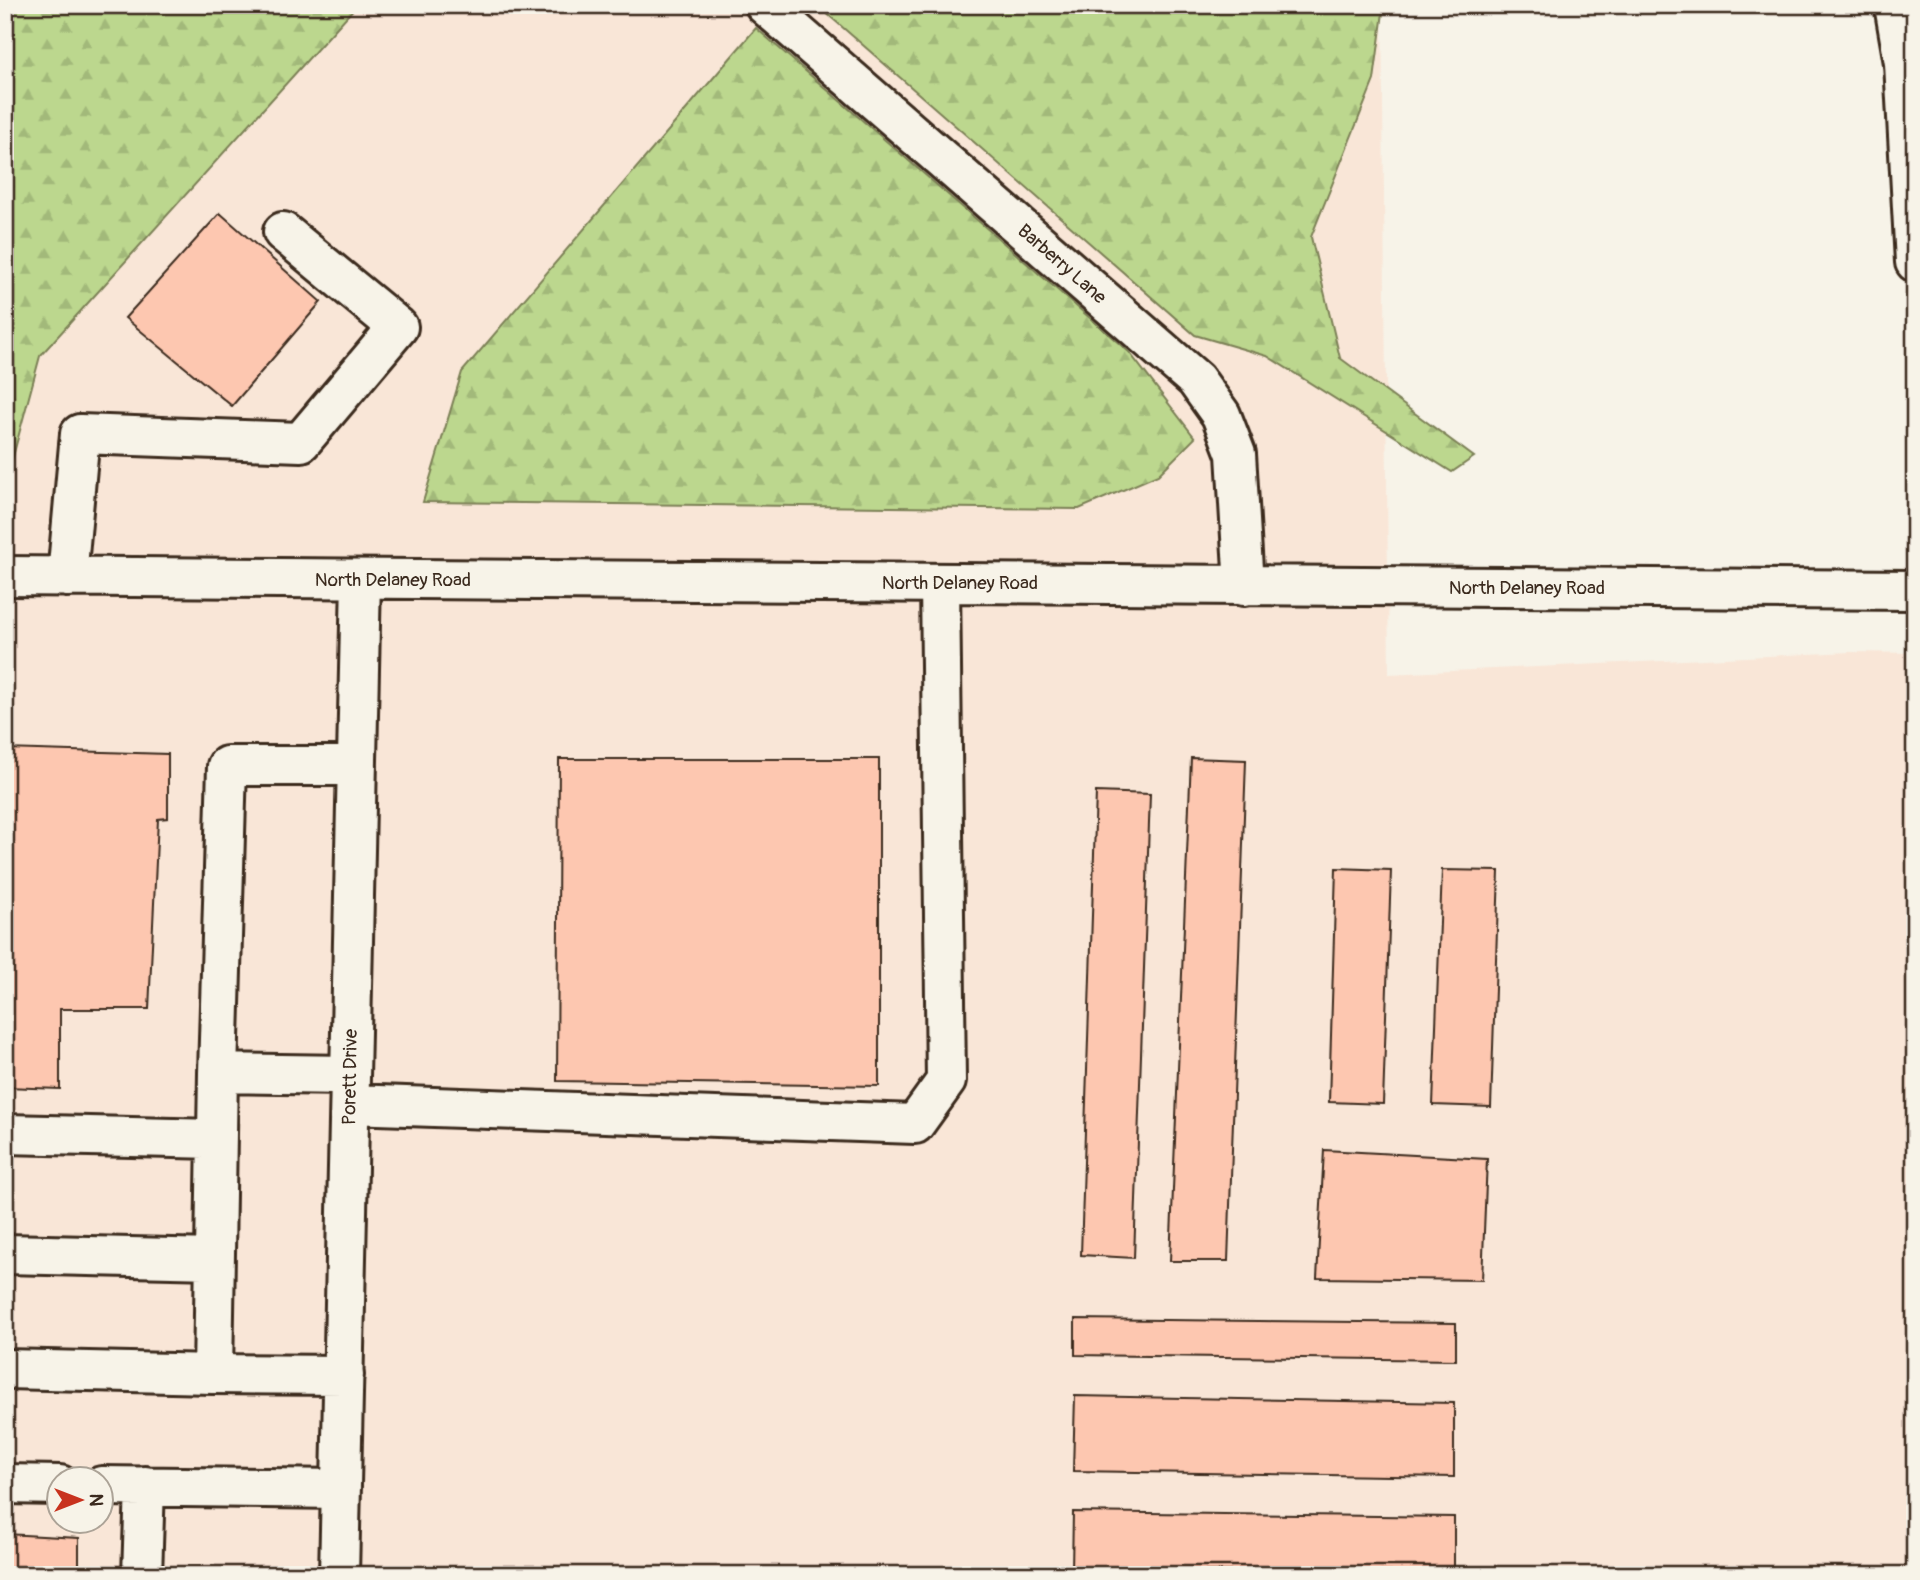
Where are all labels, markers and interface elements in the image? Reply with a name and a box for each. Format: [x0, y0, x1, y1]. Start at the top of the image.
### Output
street label: Barberry Lane [1013, 219, 1112, 310]
street label: North Delaney Road [315, 568, 471, 592]
street label: North Delaney Road [882, 571, 1038, 595]
street label: North Delaney Road [1449, 576, 1605, 600]
street label: Porett Drive [337, 1028, 363, 1125]
north arrow [46, 1464, 116, 1534]
text: N [84, 1494, 108, 1507]

